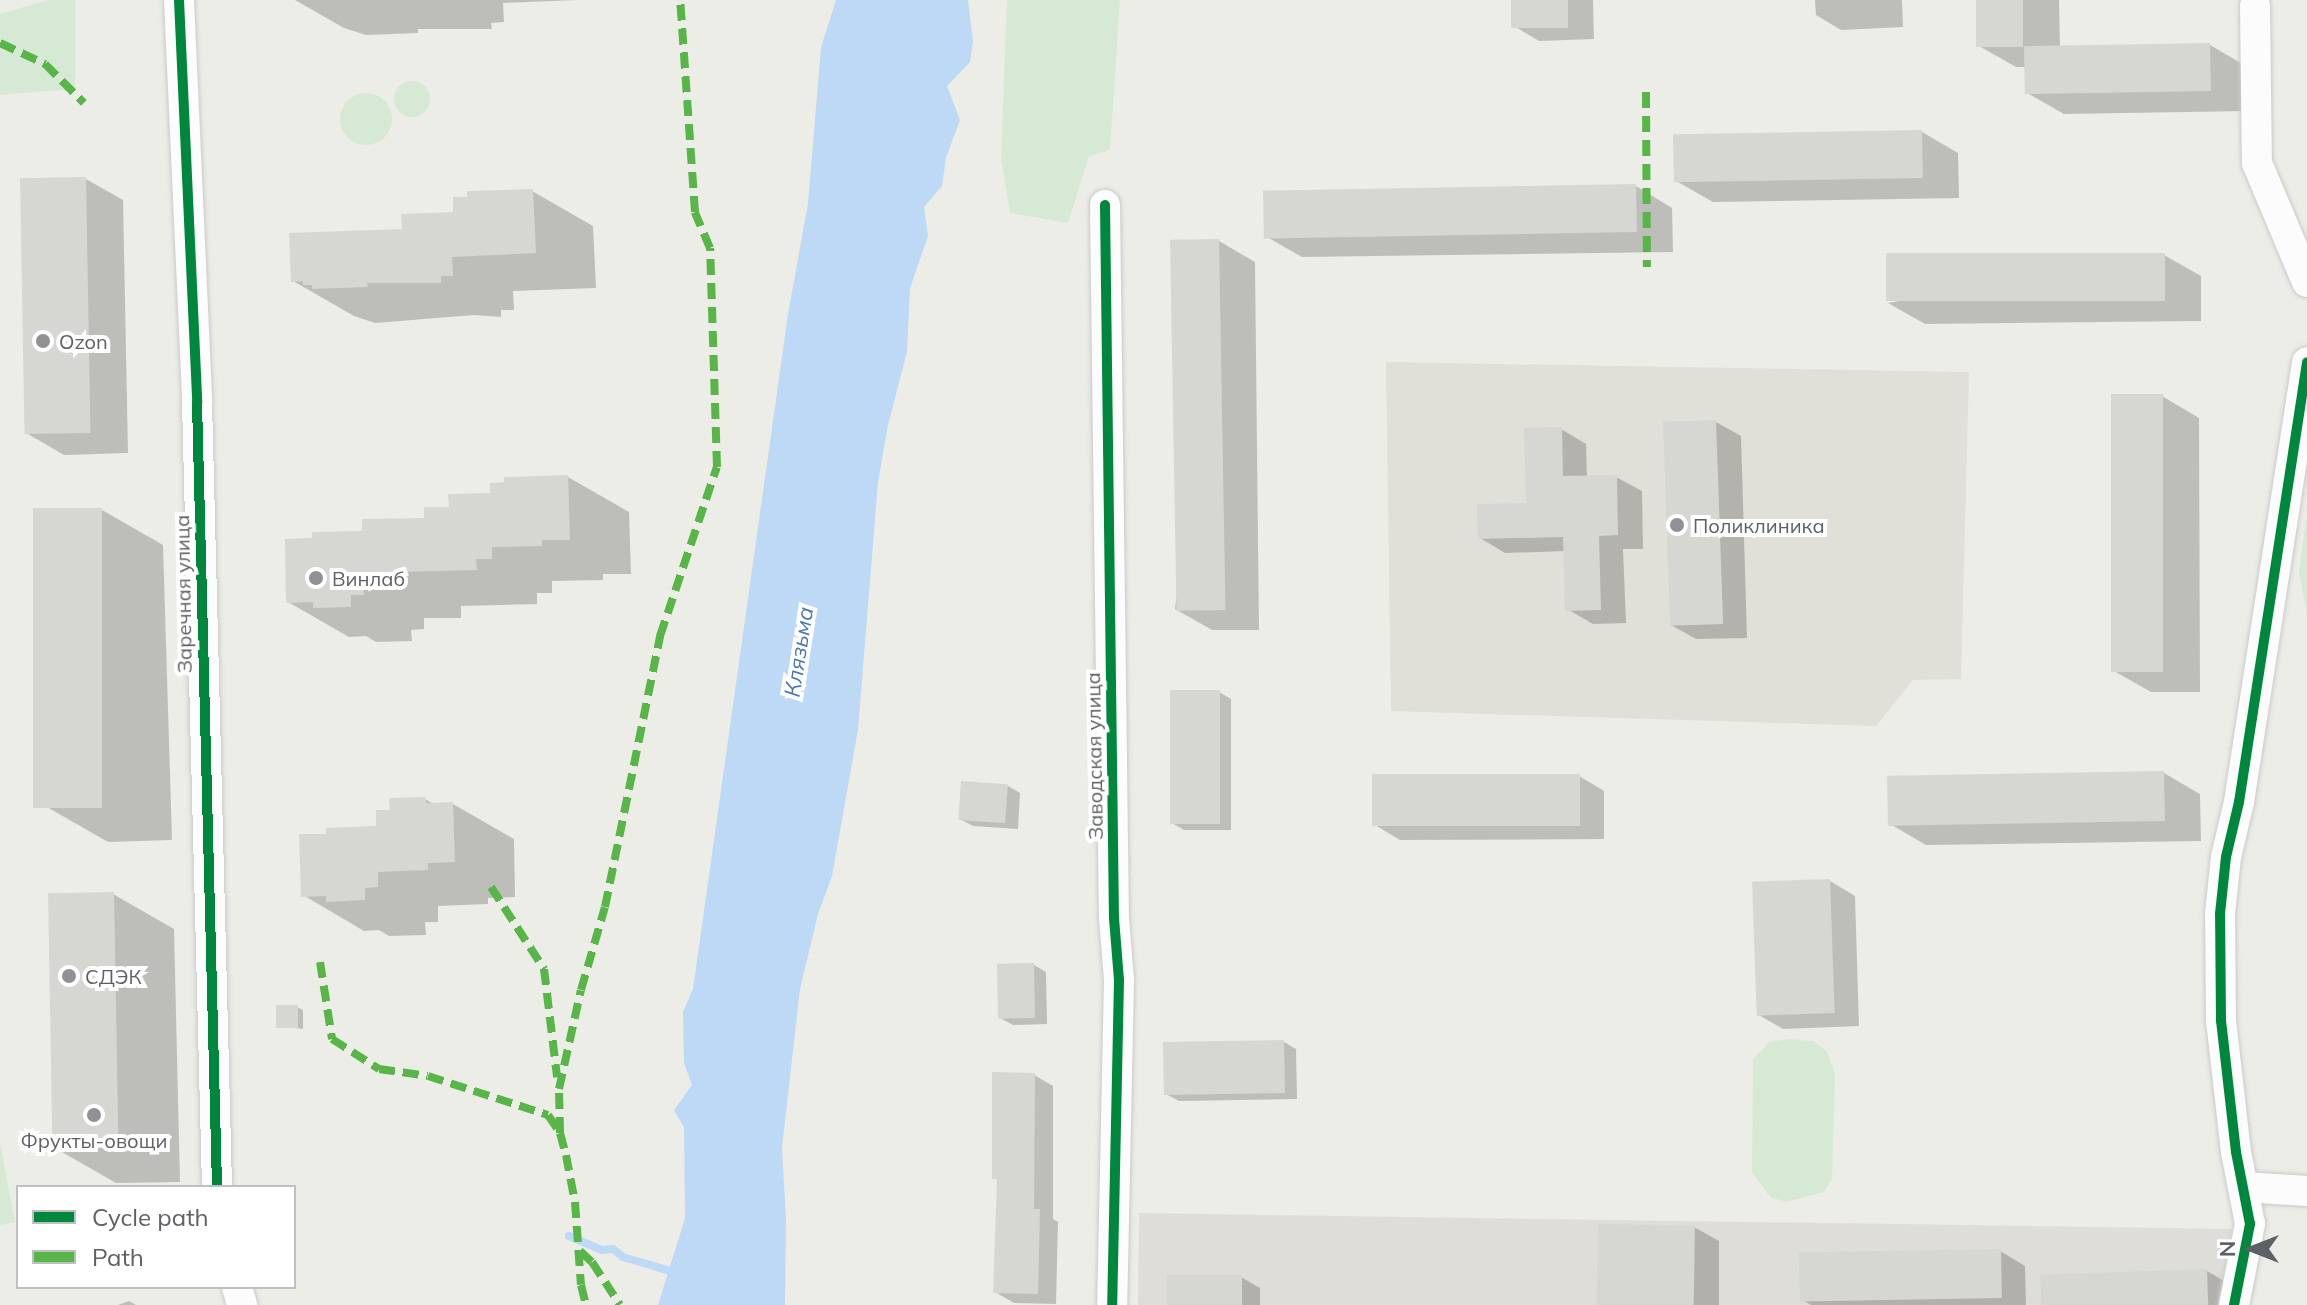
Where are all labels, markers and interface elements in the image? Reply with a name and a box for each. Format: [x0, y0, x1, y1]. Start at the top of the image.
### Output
place label: Ozon [59, 329, 108, 353]
marker: Ozon [34, 332, 52, 350]
place label: Поликлиника [1693, 513, 1825, 537]
street label: Заречная улица [170, 515, 196, 673]
marker: Поликлиника [1668, 516, 1686, 534]
place label: Винлаб [332, 566, 405, 590]
marker: Винлаб [307, 569, 325, 587]
water label: Клязьма [779, 605, 819, 699]
street label: Заводская улица [1081, 672, 1107, 840]
place label: СДЭК [85, 964, 142, 988]
marker: СДЭК [60, 967, 78, 985]
marker: Фрукты-овощи [85, 1106, 103, 1124]
place label: Фрукты-овощи [20, 1128, 168, 1152]
legend [16, 1185, 296, 1289]
text: Cycle path [92, 1202, 209, 1232]
north arrow [2211, 1209, 2291, 1289]
text: N [2213, 1241, 2241, 1257]
text: Path [92, 1242, 144, 1272]

